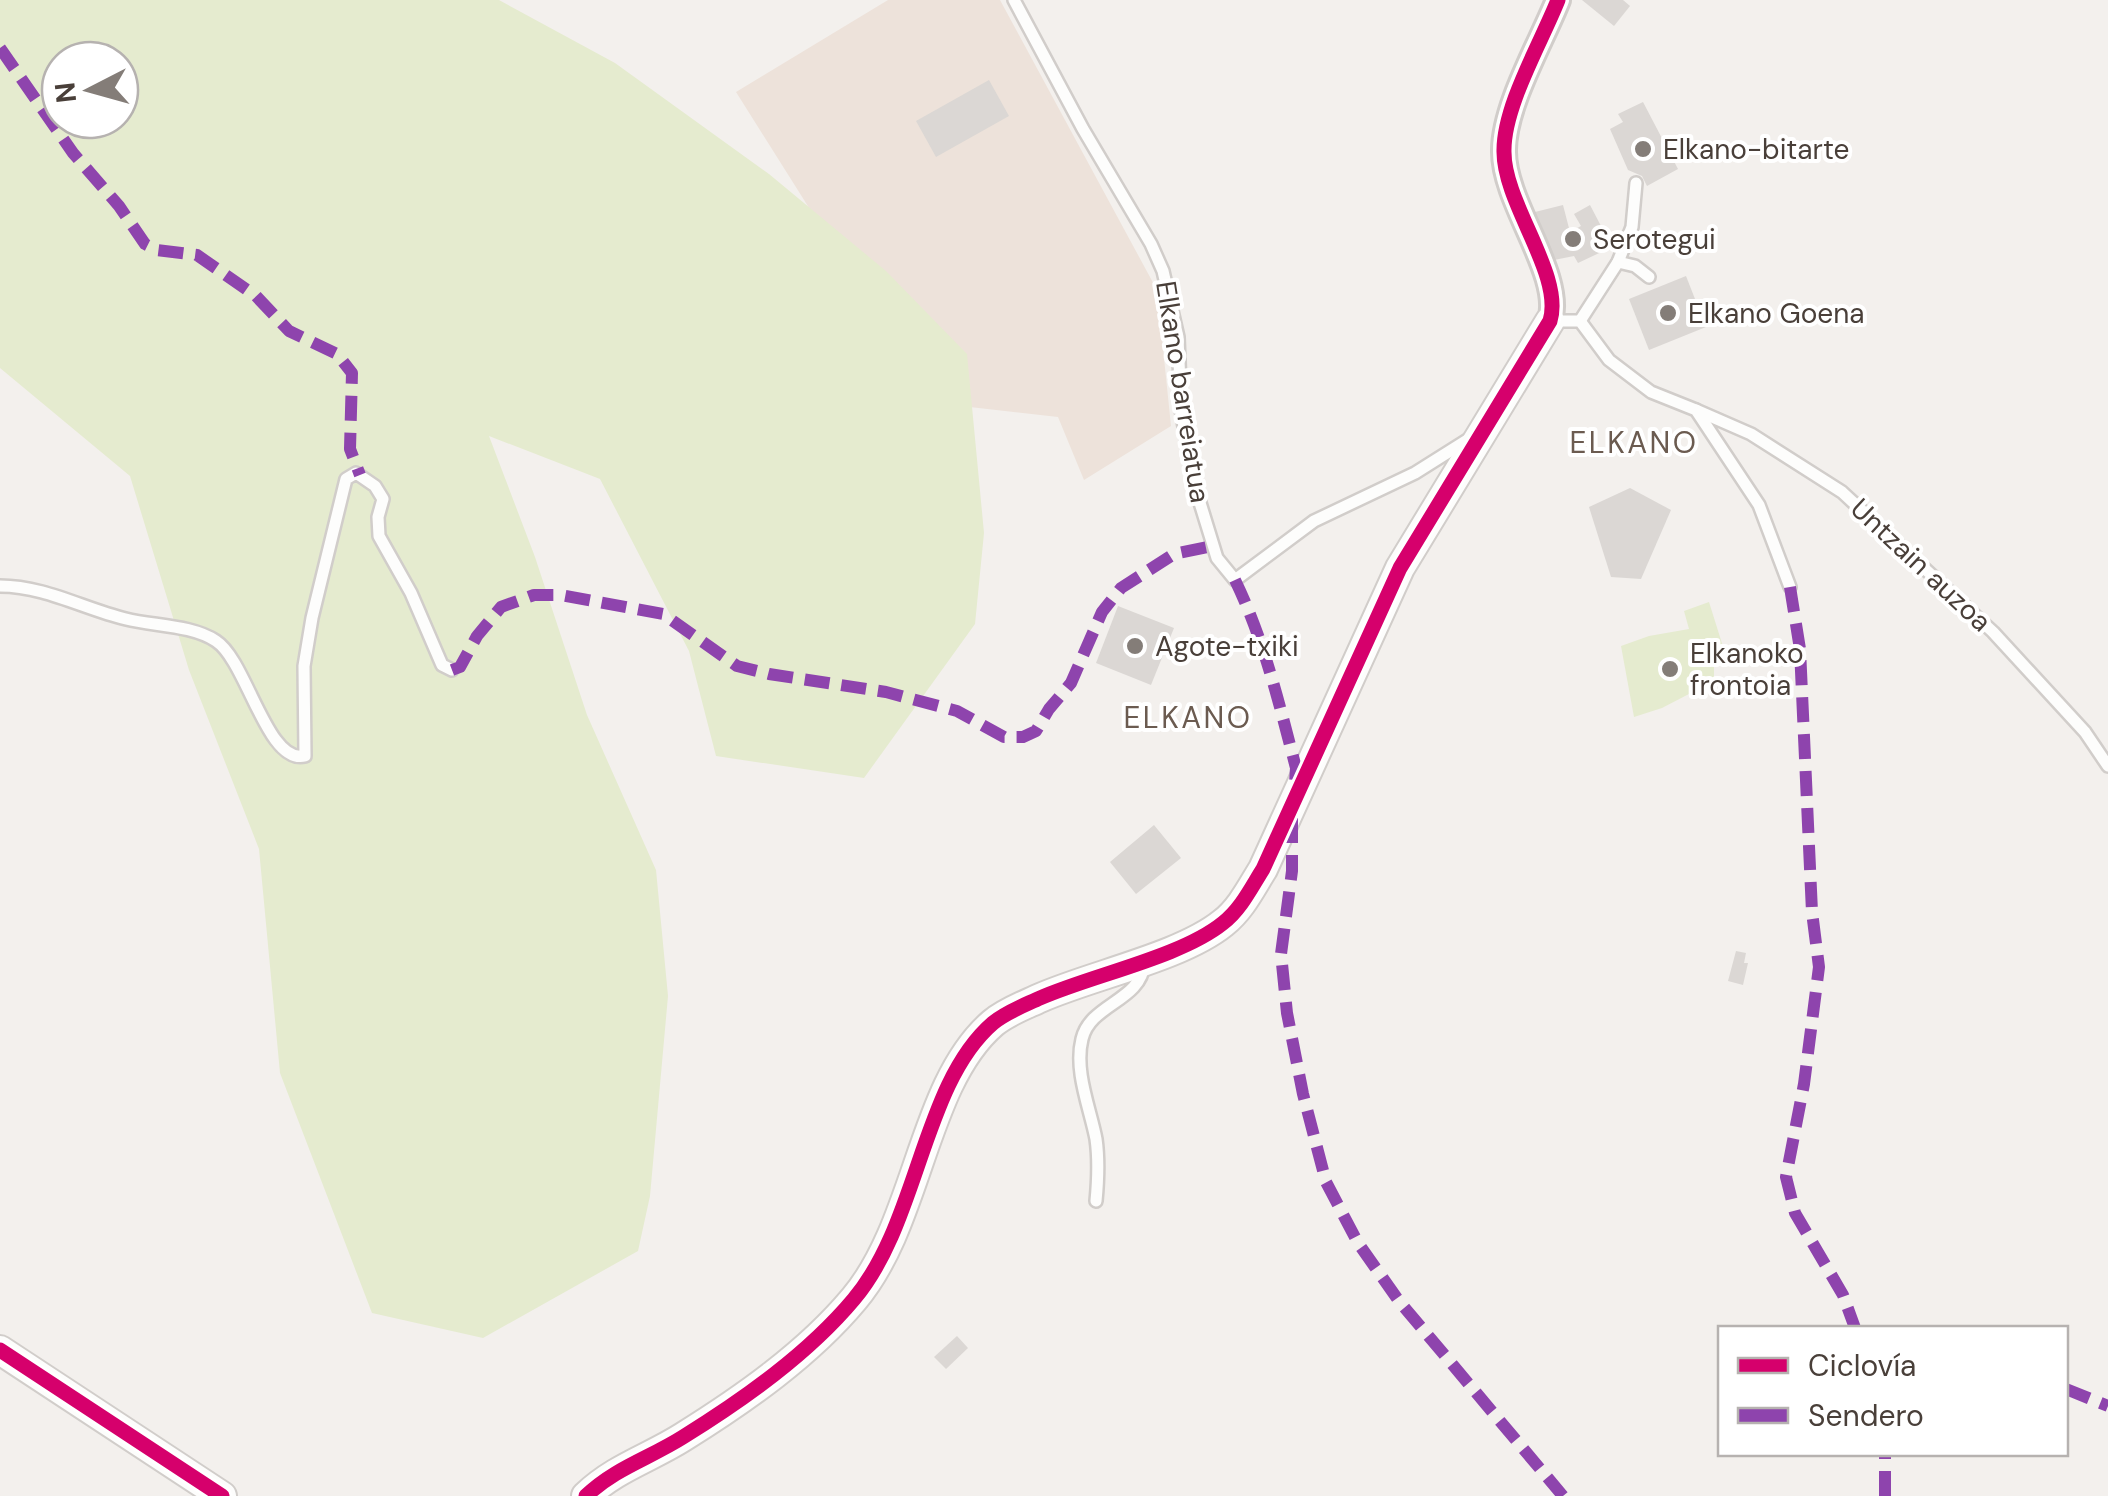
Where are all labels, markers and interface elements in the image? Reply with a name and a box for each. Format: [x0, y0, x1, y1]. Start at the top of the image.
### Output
north arrow [40, 40, 140, 140]
text: N [46, 80, 85, 105]
place label: Elkano-bitarte [1663, 131, 1849, 168]
marker: Elkano-bitarte [1632, 138, 1654, 160]
place label: Serotegui [1593, 221, 1716, 258]
marker: Serotegui [1562, 228, 1584, 250]
street label: Elkano barreiatua [1147, 278, 1219, 506]
place label: Elkano Goena [1688, 295, 1864, 332]
marker: Elkano Goena [1657, 302, 1679, 324]
district label: ELKANO [1569, 423, 1699, 462]
street label: Untzain auzoa [1843, 490, 1999, 640]
place label: Agote-txiki [1155, 628, 1299, 665]
marker: Agote-txiki [1124, 635, 1146, 657]
place label: Elkanoko frontoia [1690, 635, 1804, 704]
marker: Elkanoko frontoia [1659, 658, 1681, 680]
district label: ELKANO [1123, 698, 1253, 737]
legend [1718, 1326, 2068, 1456]
text: Ciclovía [1808, 1346, 1916, 1385]
text: Sendero [1808, 1396, 1924, 1435]

